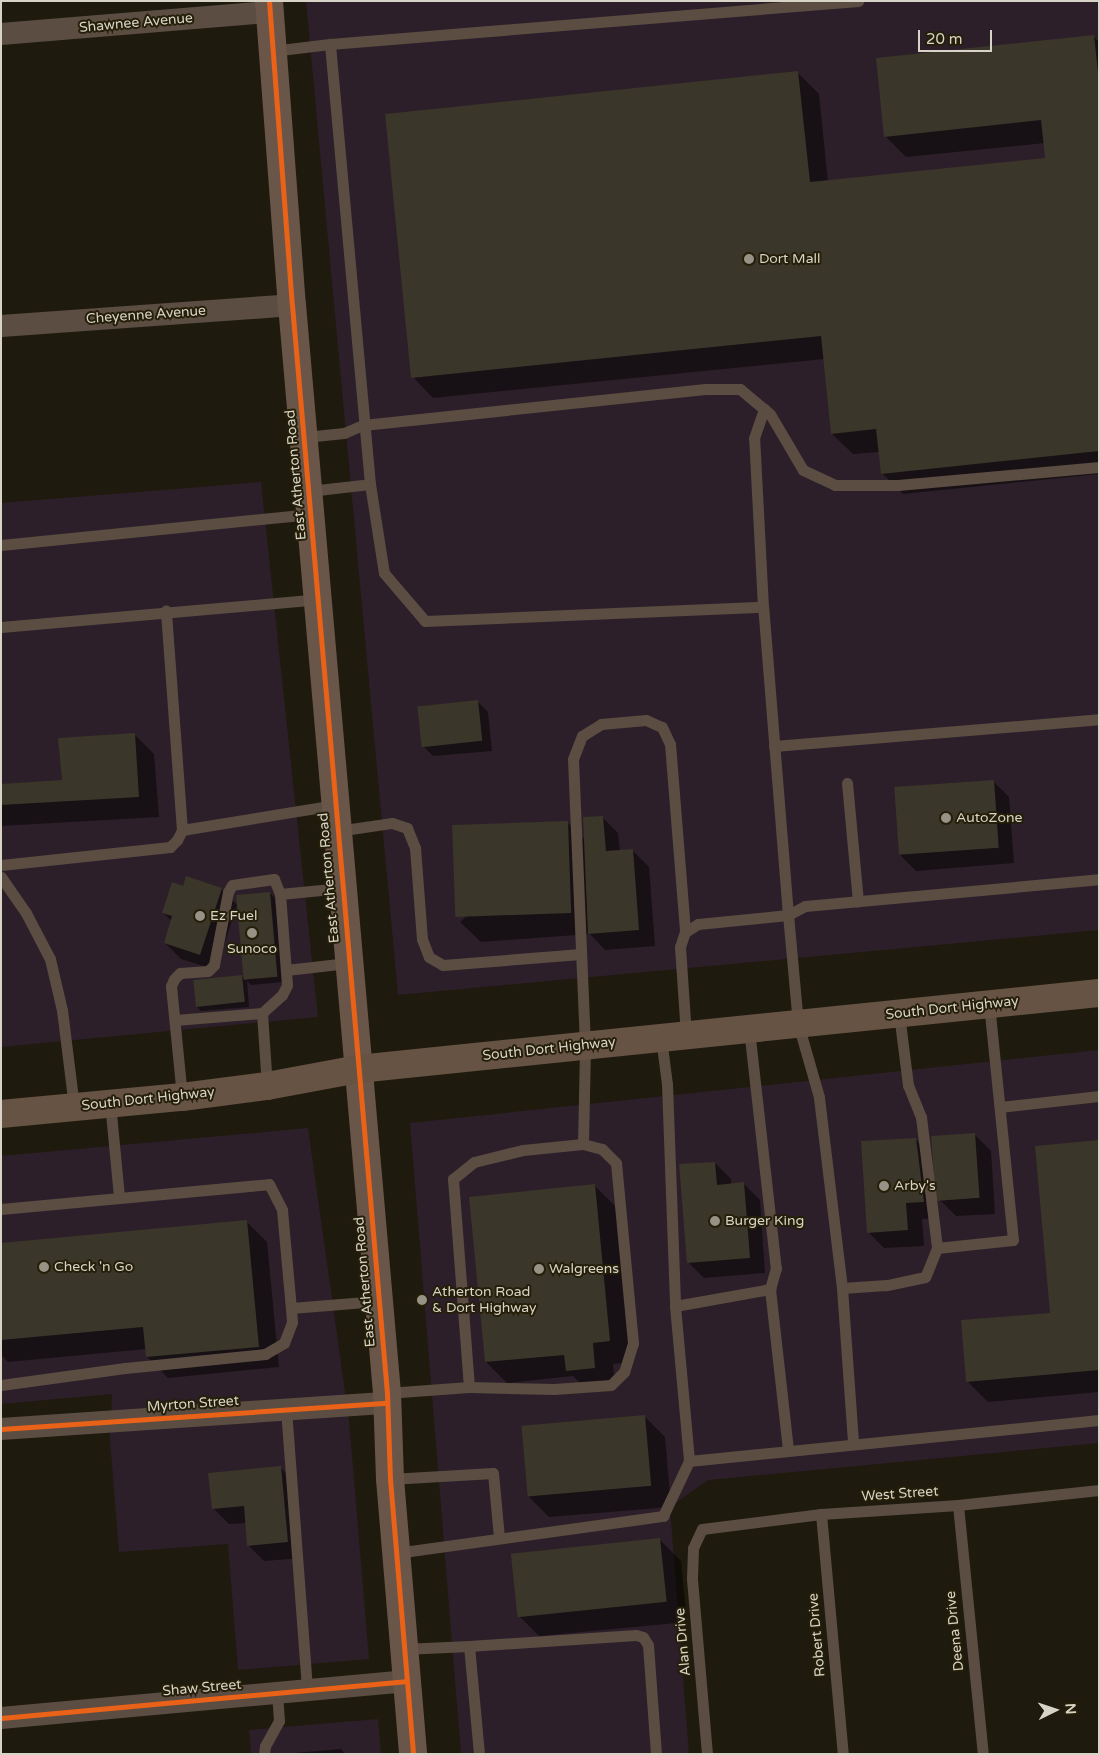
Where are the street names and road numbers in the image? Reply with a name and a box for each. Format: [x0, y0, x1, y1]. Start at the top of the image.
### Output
street label: Shawnee Avenue [78, 10, 194, 36]
street label: Cheyenne Avenue [85, 302, 207, 328]
street label: East Atherton Road [282, 409, 310, 541]
street label: East Atherton Road [315, 812, 343, 944]
street label: South Dort Highway [885, 993, 1019, 1023]
street label: South Dort Highway [482, 1034, 616, 1064]
street label: South Dort Highway [81, 1084, 215, 1114]
street label: East Atherton Road [351, 1216, 379, 1348]
street label: Myrton Street [146, 1392, 240, 1416]
street label: West Street [861, 1483, 939, 1505]
street label: Deena Drive [942, 1590, 968, 1672]
street label: Robert Drive [805, 1592, 829, 1678]
street label: Alan Drive [672, 1607, 694, 1677]
street label: Shaw Street [162, 1676, 242, 1700]

